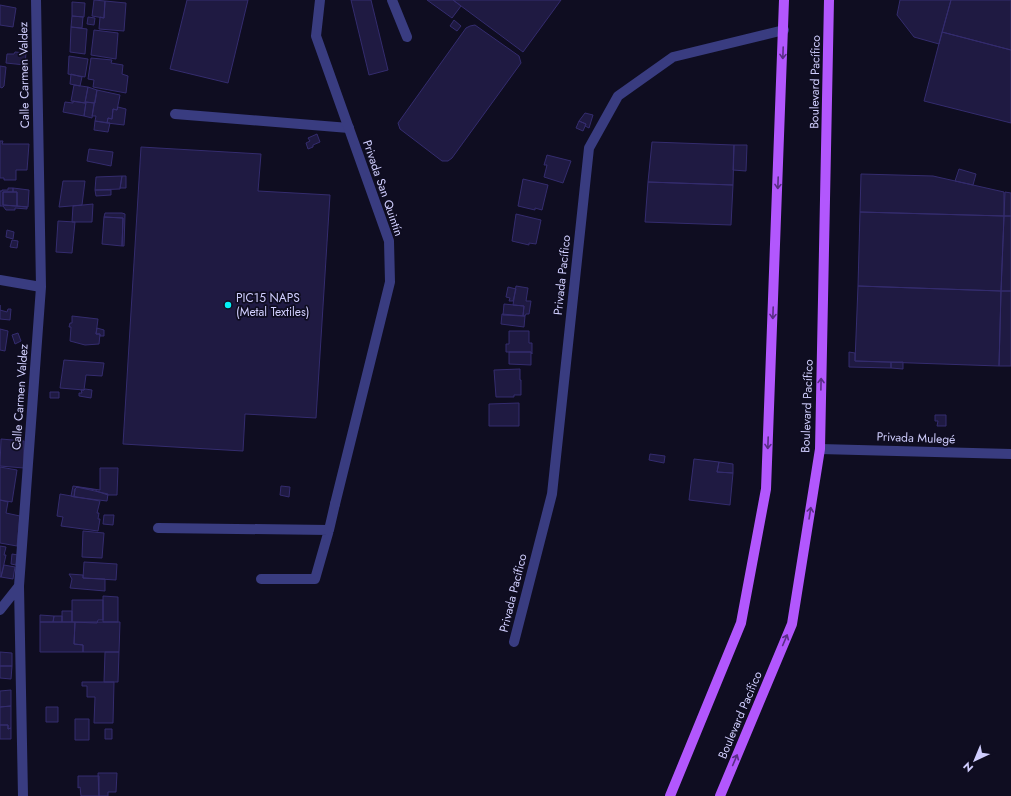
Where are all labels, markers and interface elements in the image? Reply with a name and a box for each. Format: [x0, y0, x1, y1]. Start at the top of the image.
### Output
street label: Calle Carmen Valdez [14, 21, 34, 128]
street label: Boulevard Pacífico [805, 35, 825, 129]
one-way arrow [779, 46, 787, 59]
street label: Privada San Quintín [358, 138, 408, 238]
one-way arrow [774, 176, 782, 189]
street label: Privada Pacífico [549, 234, 575, 316]
place label: PIC15 NAPS (Metal Textiles) [236, 289, 310, 321]
marker: PIC15 NAPS (Metal Textiles) [223, 300, 233, 310]
one-way arrow [769, 306, 777, 319]
street label: Calle Carmen Valdez [7, 343, 33, 451]
street label: Boulevard Pacífico [796, 358, 818, 453]
one-way arrow [817, 378, 825, 391]
street label: Privada Mulegé [876, 428, 956, 448]
one-way arrow [764, 436, 772, 449]
one-way arrow [806, 507, 814, 520]
street label: Privada Pacífico [495, 551, 532, 634]
one-way arrow [782, 635, 790, 647]
street label: Boulevard Pacífico [713, 668, 767, 762]
north arrow [955, 740, 995, 780]
one-way arrow [732, 755, 739, 767]
text: N [959, 758, 977, 776]

